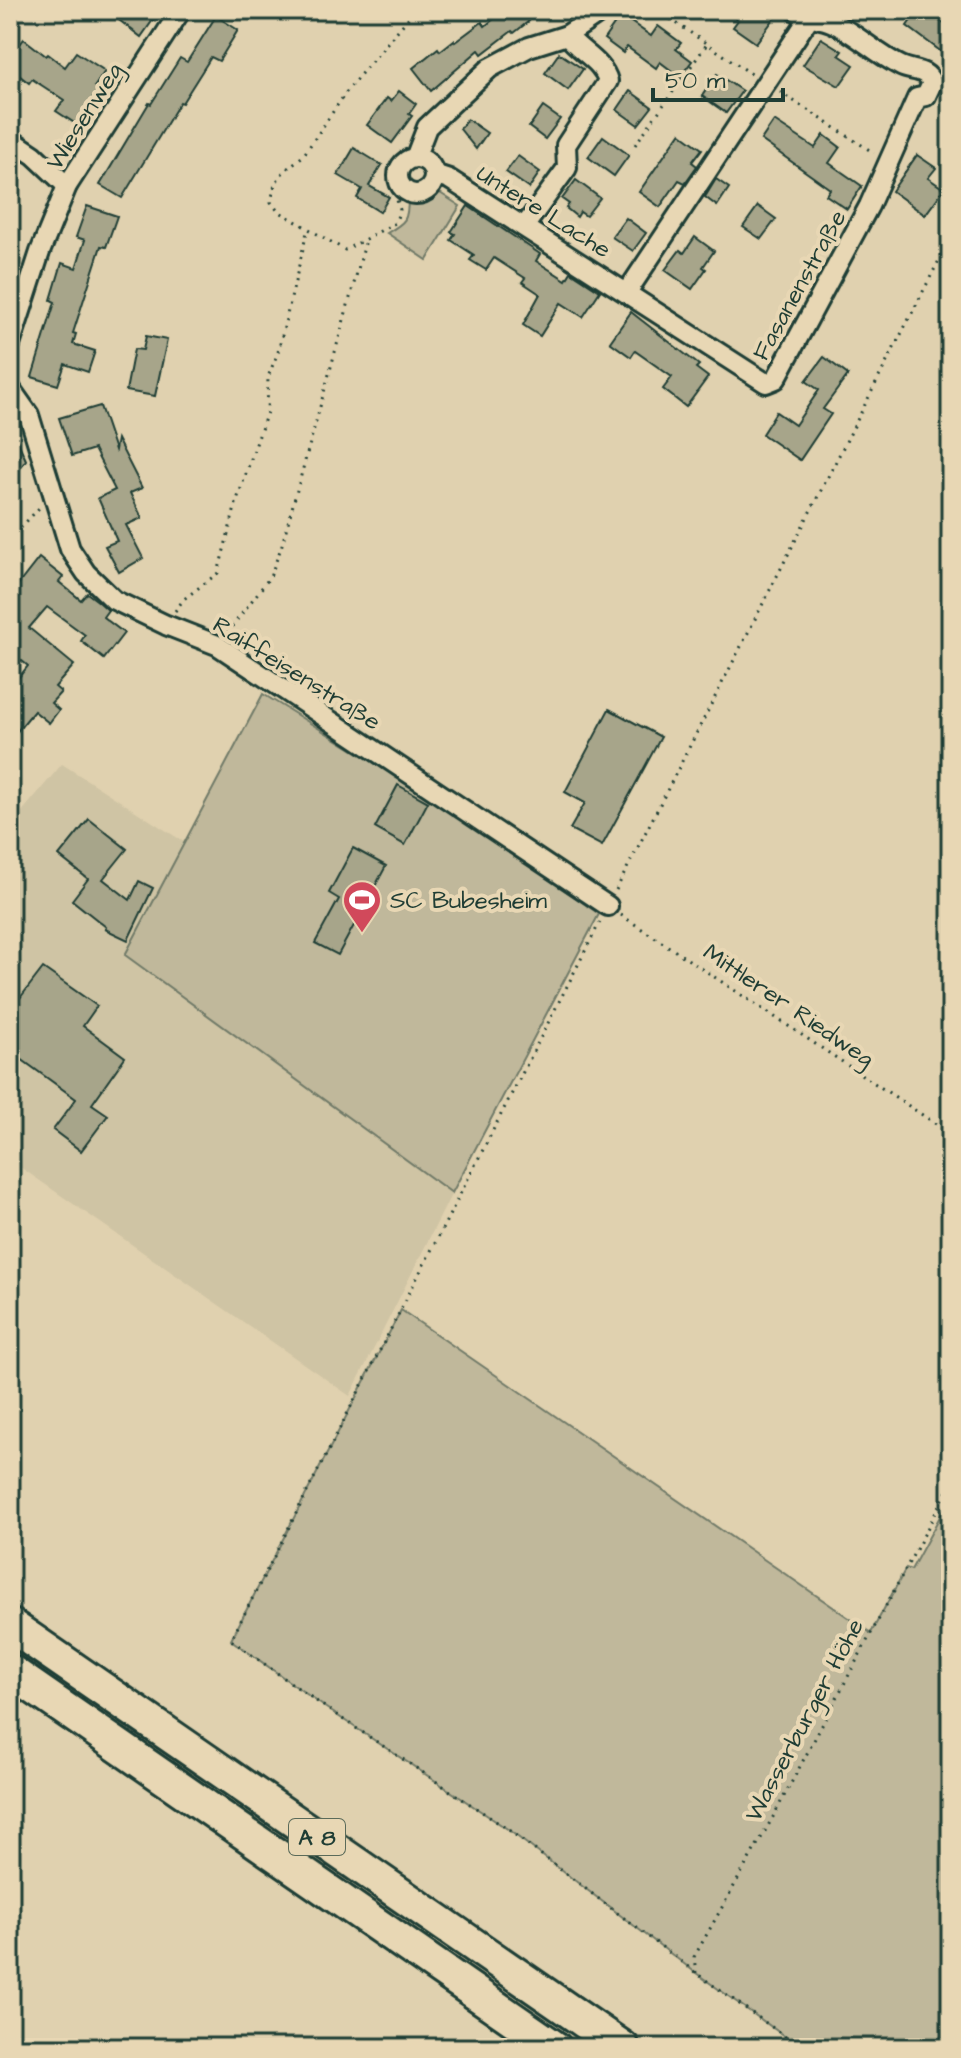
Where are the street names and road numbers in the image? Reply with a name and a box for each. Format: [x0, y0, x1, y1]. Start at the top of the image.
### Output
street label: Wiesenweg [38, 56, 132, 177]
street label: Untere Lache [470, 157, 617, 267]
street label: Fasanenstraße [744, 204, 855, 367]
street label: Raiffeisenstraße [206, 608, 387, 739]
street label: Mittlerer Riedweg [696, 936, 881, 1077]
street label: Wasserburger Höhe [737, 1613, 874, 1828]
road number: A 8 [289, 1819, 345, 1855]

